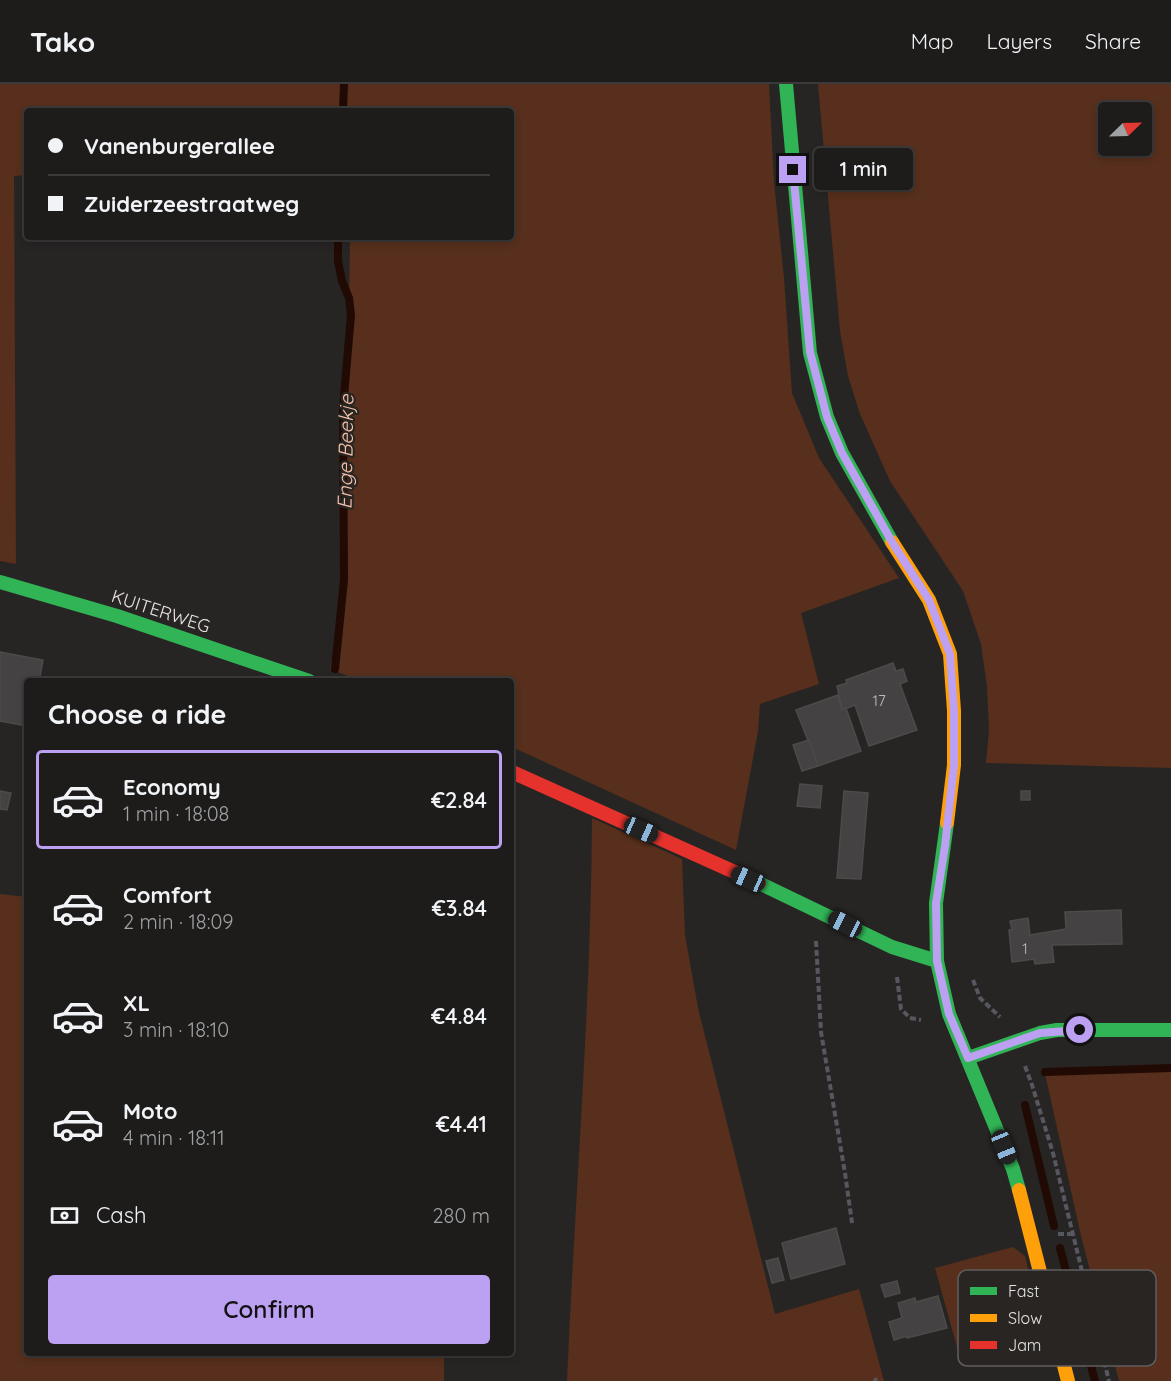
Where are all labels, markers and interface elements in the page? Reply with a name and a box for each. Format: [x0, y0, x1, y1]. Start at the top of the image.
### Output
text: Tako [30, 24, 95, 59]
text: Map [911, 28, 954, 54]
text: Layers [987, 28, 1052, 54]
text: Share [1085, 28, 1141, 54]
north arrow [1098, 102, 1152, 156]
map controls [1098, 102, 1152, 156]
text: Vanenburgerallee [84, 132, 275, 160]
callout: 1 min [814, 149, 913, 191]
route end [779, 156, 806, 183]
text: 1 min [840, 156, 887, 181]
text: Zuiderzeestraatweg [84, 190, 299, 218]
water label: Enge Beekje [332, 394, 359, 510]
street label: KUITERWEG [109, 584, 213, 638]
house number: 17 [872, 691, 886, 710]
text: Choose a ride [48, 697, 226, 731]
icon: car [51, 773, 105, 827]
text: Economy [123, 773, 221, 801]
text: €2.84 [431, 786, 487, 814]
text: 1 min · 18:08 [123, 801, 229, 826]
car [621, 814, 661, 846]
car [728, 863, 768, 895]
icon: car [51, 881, 105, 935]
text: Comfort [123, 881, 212, 909]
text: €3.84 [432, 894, 487, 922]
car [825, 908, 865, 940]
text: 2 min · 18:09 [123, 909, 233, 934]
house number: 1 [1022, 939, 1028, 958]
icon: car [51, 989, 105, 1043]
text: XL [123, 989, 150, 1017]
text: €4.84 [431, 1002, 487, 1030]
route start [1066, 1016, 1093, 1043]
text: 3 min · 18:10 [123, 1017, 229, 1042]
icon: car [51, 1097, 105, 1151]
text: Moto [123, 1097, 177, 1125]
text: €4.41 [436, 1110, 487, 1138]
text: 4 min · 18:11 [123, 1125, 225, 1150]
car [989, 1127, 1019, 1167]
icon: cash [48, 1199, 81, 1232]
text: Cash [96, 1201, 147, 1229]
text: 280 m [433, 1203, 490, 1228]
legend [958, 1270, 1156, 1366]
button: Confirm [48, 1275, 490, 1344]
text: Fast [1008, 1281, 1039, 1301]
text: Slow [1008, 1308, 1042, 1328]
text: Jam [1008, 1335, 1041, 1355]

